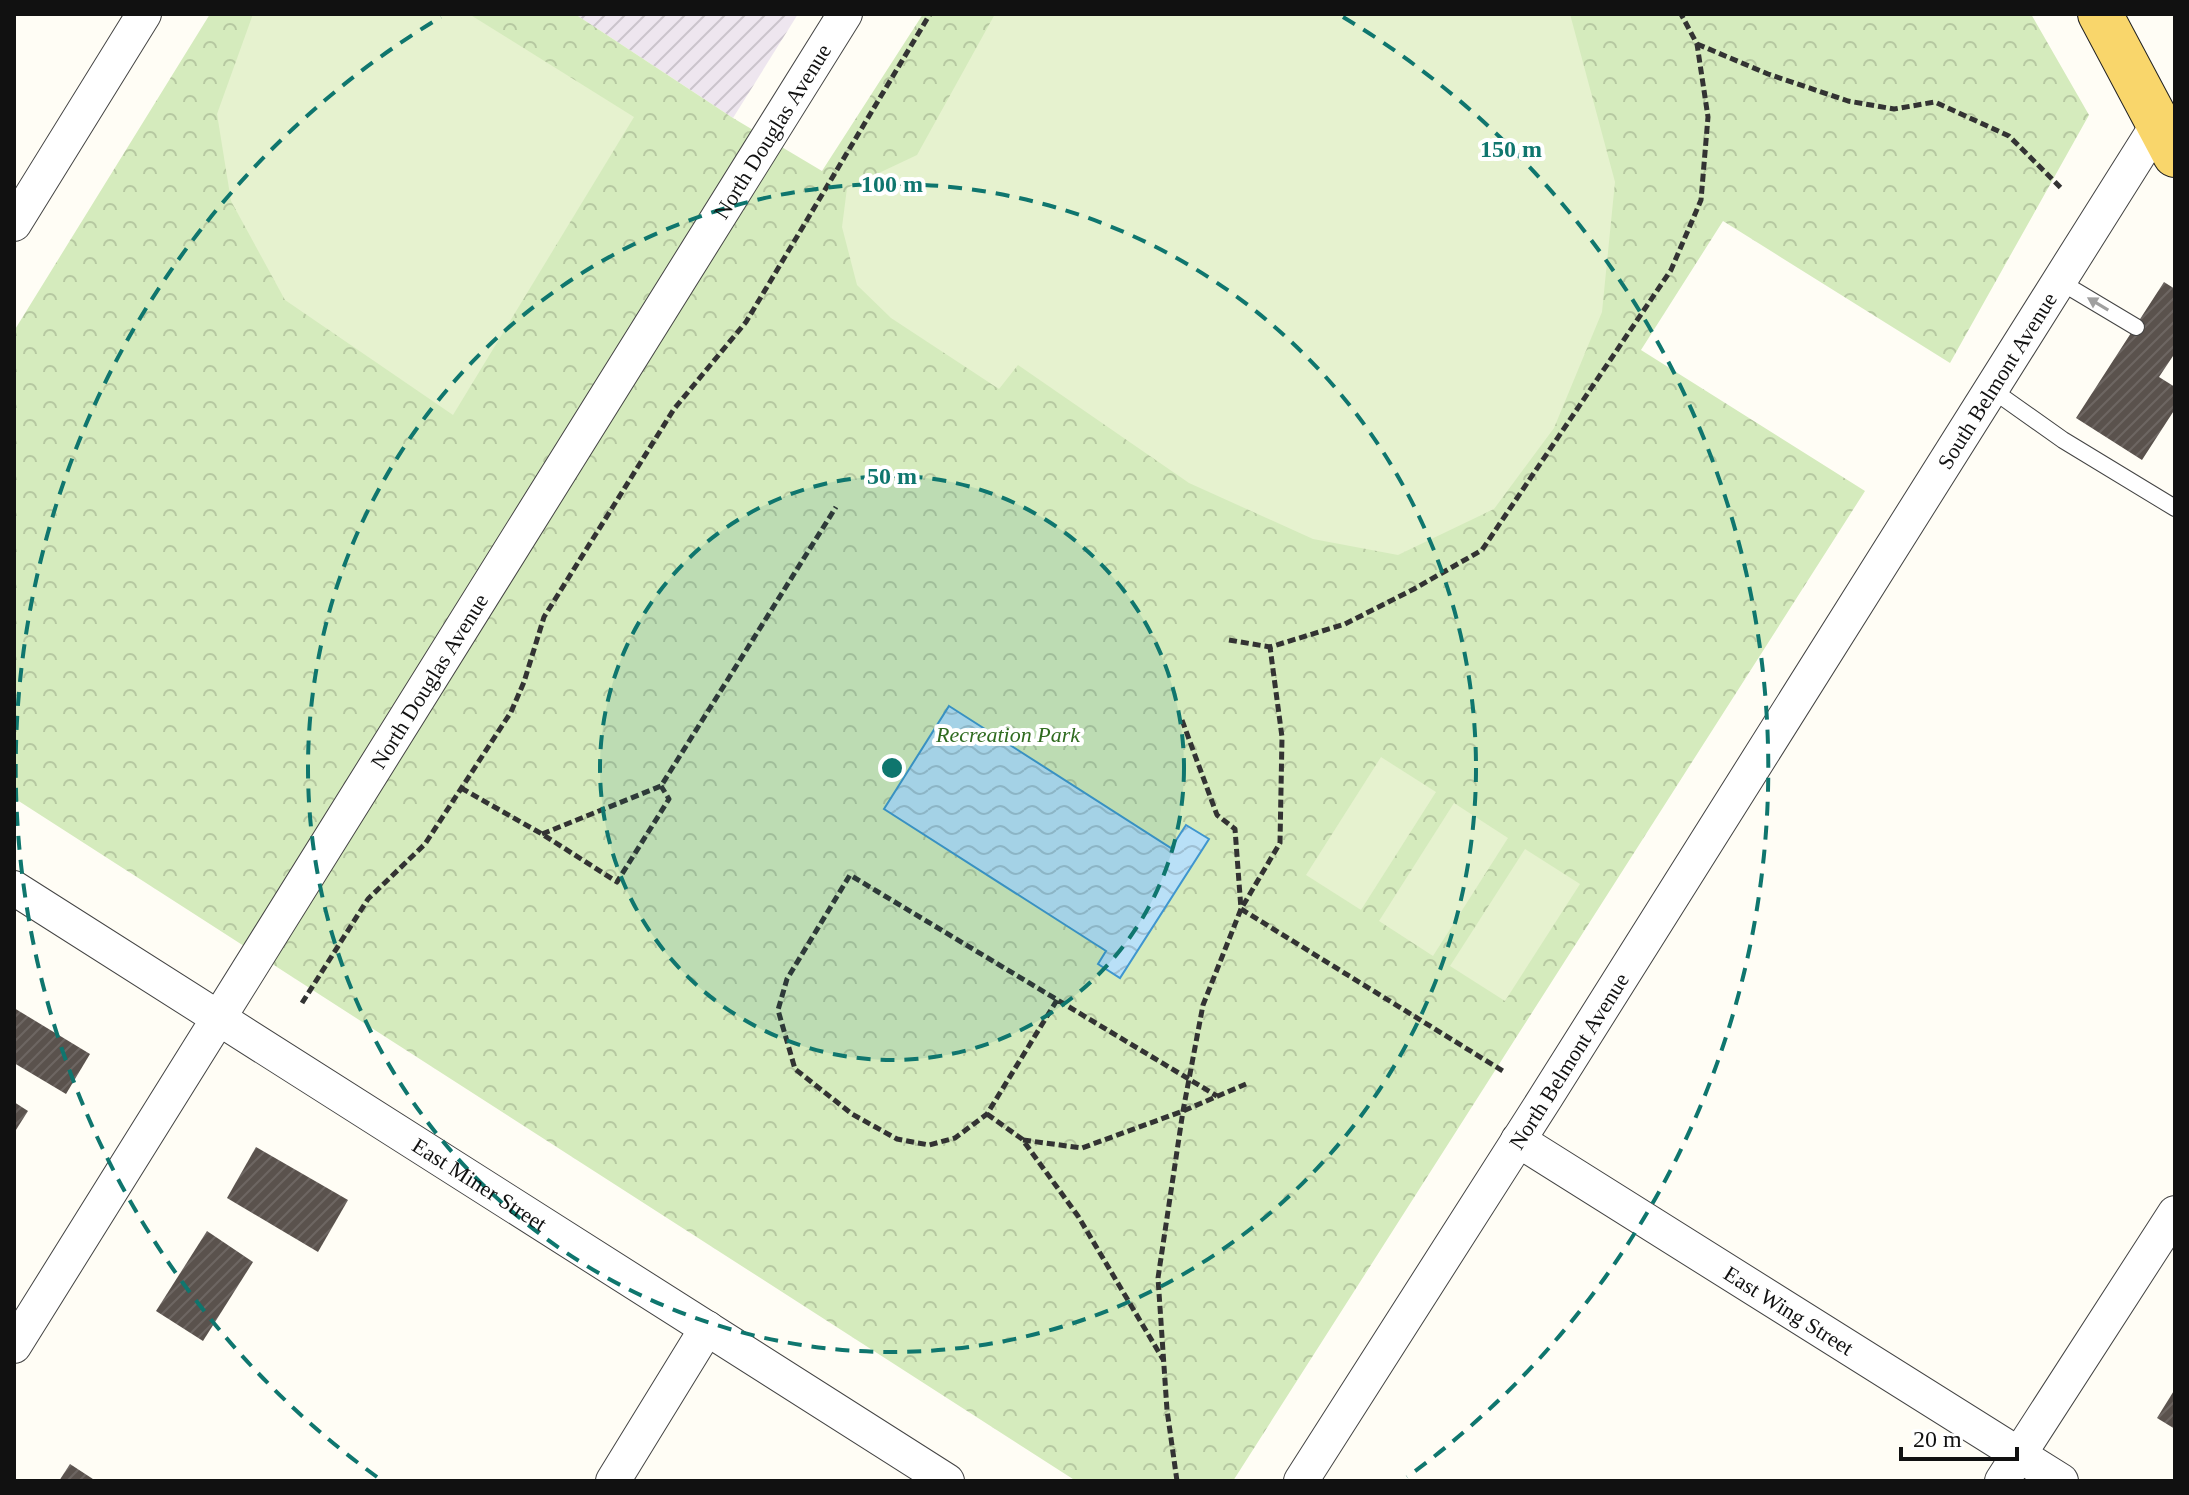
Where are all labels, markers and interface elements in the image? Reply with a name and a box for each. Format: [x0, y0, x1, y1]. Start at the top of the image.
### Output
street label: North Douglas Avenue [708, 39, 836, 223]
text: 150 m [1480, 136, 1542, 162]
text: 100 m [861, 171, 923, 197]
street label: South Belmont Avenue [1932, 288, 2062, 473]
one-way arrow [2087, 297, 2109, 311]
text: 50 m [867, 463, 917, 489]
street label: North Douglas Avenue [365, 589, 493, 773]
park label: Recreation Park [935, 722, 1081, 747]
centre of rings [878, 754, 906, 782]
street label: North Belmont Avenue [1504, 968, 1633, 1154]
street label: East Miner Street [408, 1132, 552, 1236]
street label: East Wing Street [1720, 1260, 1858, 1360]
scale bar [1901, 1411, 2017, 1461]
text: 20 m [1913, 1426, 1962, 1452]

